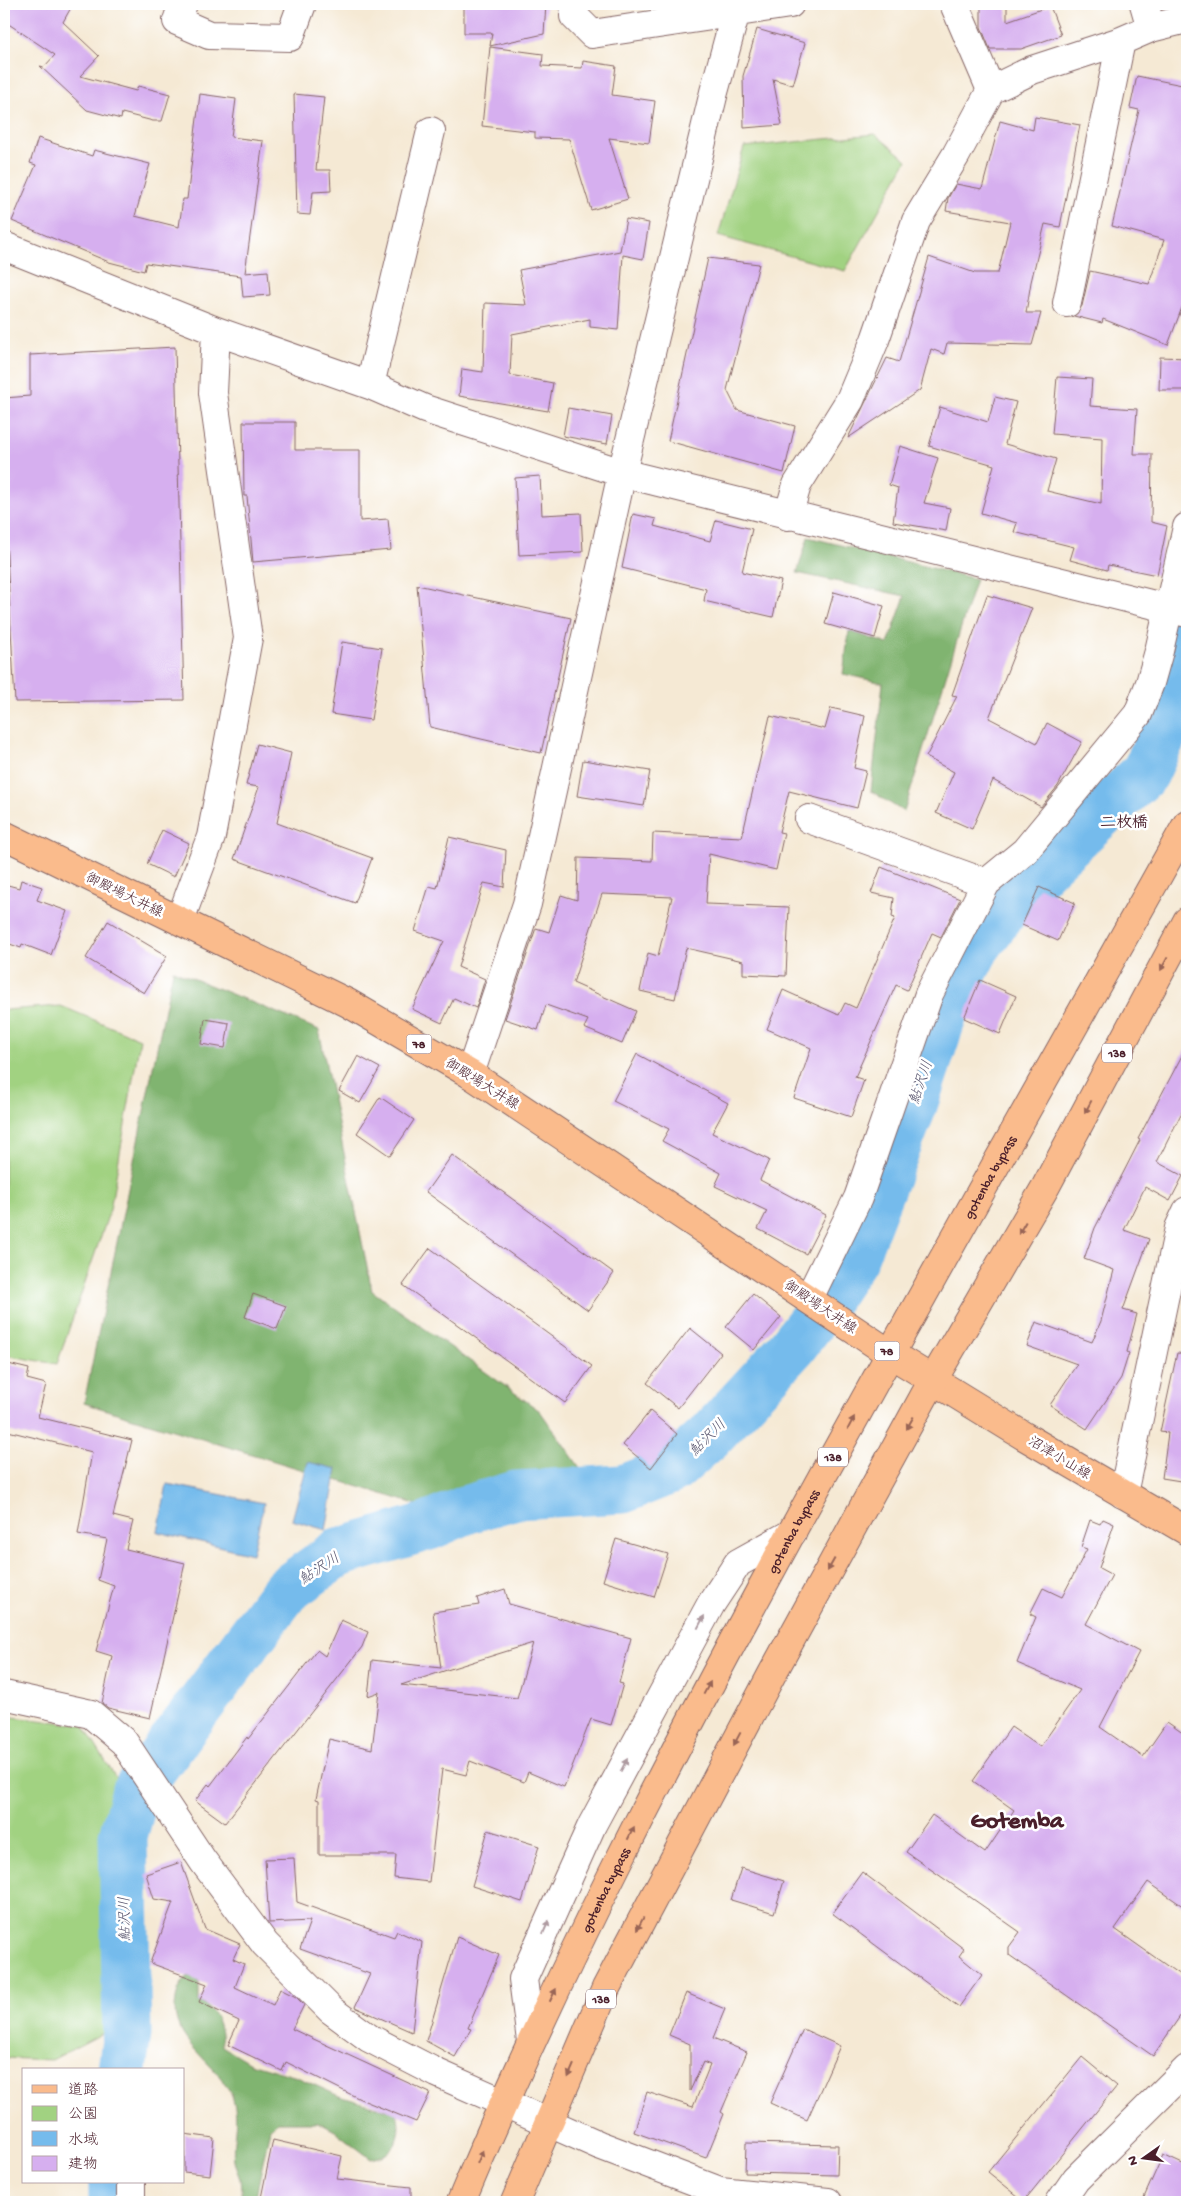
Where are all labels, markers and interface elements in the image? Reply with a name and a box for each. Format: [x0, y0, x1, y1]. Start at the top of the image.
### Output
district label: 二枚橋 [1100, 814, 1148, 834]
street label: 御殿場大井線 [82, 870, 165, 922]
one-way arrow [1160, 956, 1168, 971]
road number: 78 [406, 1034, 432, 1054]
road number: 138 [1102, 1044, 1132, 1062]
street label: 御殿場大井線 [442, 1056, 522, 1115]
water label: 鮎沢川 [906, 1058, 938, 1107]
one-way arrow [1084, 1100, 1092, 1114]
street label: gotenba bypass [961, 1133, 1022, 1222]
one-way arrow [1017, 1221, 1026, 1234]
street label: 御殿場大井線 [780, 1278, 859, 1339]
road number: 78 [874, 1342, 900, 1360]
one-way arrow [847, 1415, 855, 1430]
water label: 鮎沢川 [686, 1416, 731, 1461]
one-way arrow [906, 1416, 914, 1430]
street label: 沼津小山線 [1024, 1434, 1093, 1484]
road number: 138 [818, 1448, 848, 1466]
street label: gotenba bypass [765, 1486, 825, 1577]
water label: 鮎沢川 [296, 1550, 344, 1589]
one-way arrow [827, 1559, 836, 1572]
one-way arrow [697, 1615, 705, 1630]
one-way arrow [703, 1681, 711, 1696]
one-way arrow [733, 1732, 742, 1746]
one-way arrow [620, 1759, 629, 1772]
district label: Gotemba [971, 1808, 1065, 1837]
one-way arrow [627, 1825, 635, 1840]
street label: gotenba bypass [579, 1845, 636, 1936]
water label: 鮎沢川 [117, 1896, 135, 1942]
one-way arrow [636, 1917, 644, 1931]
one-way arrow [542, 1920, 550, 1934]
one-way arrow [549, 1987, 557, 2002]
road number: 138 [586, 1990, 616, 2008]
one-way arrow [566, 2064, 574, 2078]
legend [22, 2068, 185, 2184]
text: 道路 [68, 2082, 98, 2100]
text: 公園 [68, 2106, 98, 2124]
text: 水域 [68, 2131, 98, 2150]
north arrow [1118, 2134, 1168, 2184]
one-way arrow [476, 2149, 484, 2164]
text: N [1124, 2154, 1143, 2167]
text: 建物 [68, 2156, 98, 2174]

